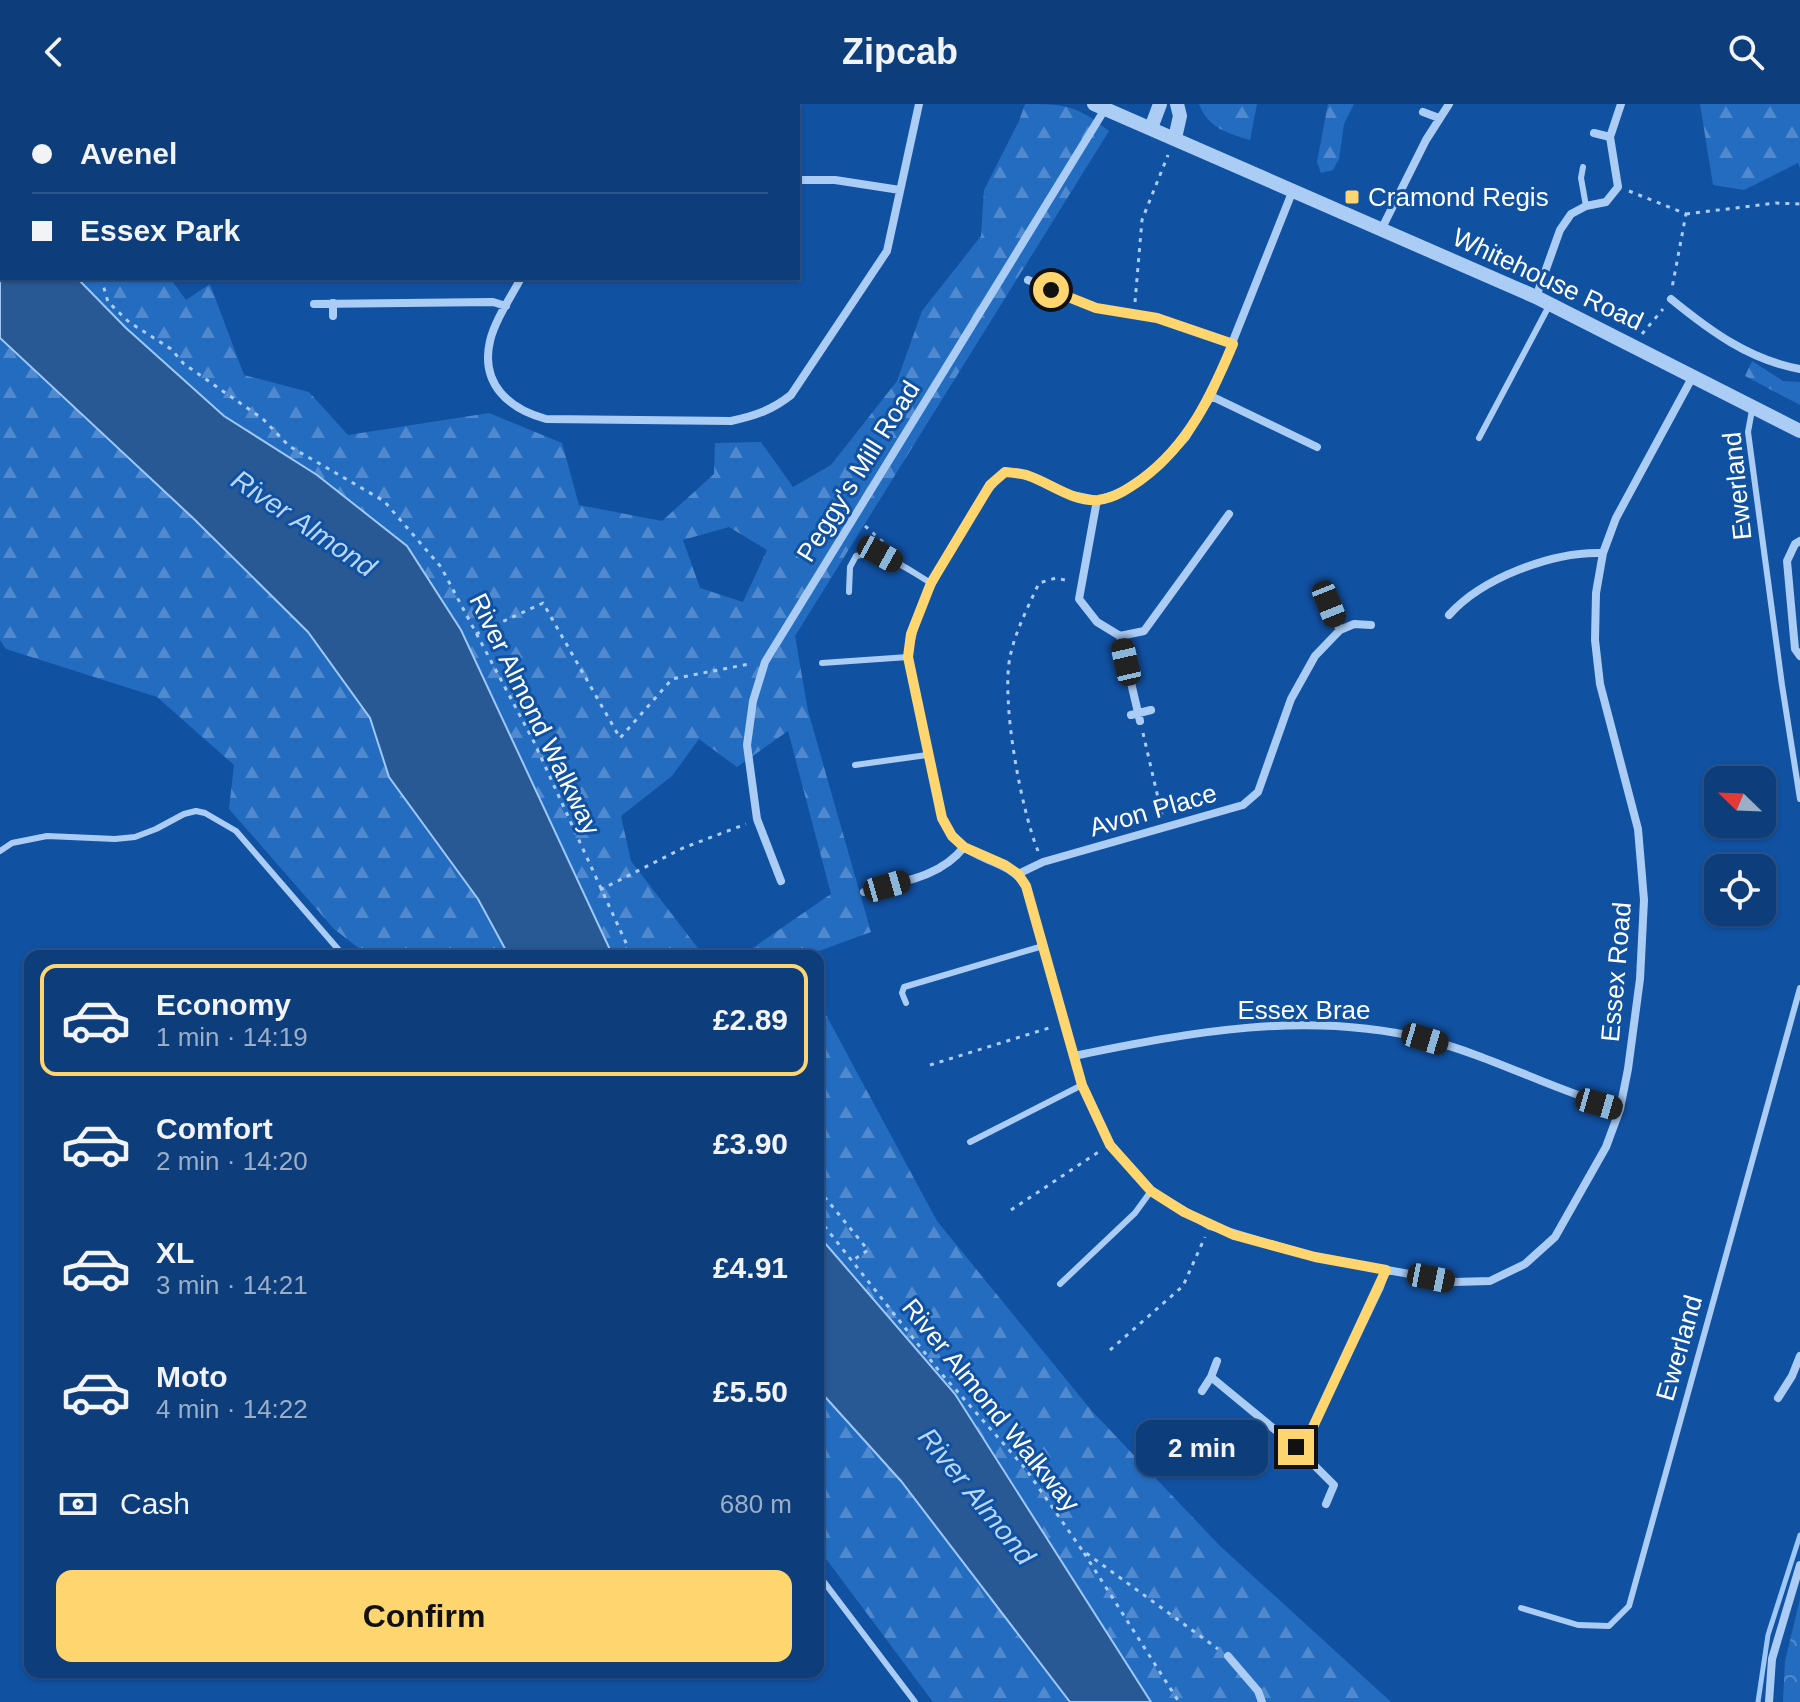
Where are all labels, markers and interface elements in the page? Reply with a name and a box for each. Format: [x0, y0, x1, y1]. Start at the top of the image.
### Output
icon: back [32, 30, 76, 74]
icon: search [1724, 30, 1768, 74]
text: Zipcab [842, 31, 958, 72]
text: Avenel [80, 137, 177, 170]
place label: Cramond Regis [1368, 182, 1549, 212]
marker: Cramond Regis [1343, 188, 1361, 206]
text: Essex Park [80, 214, 240, 247]
street label: Whitehouse Road [1448, 222, 1648, 336]
route start [1033, 272, 1069, 308]
street label: Peggy's Mill Road [790, 375, 926, 567]
street label: Ewerland [1716, 431, 1758, 541]
water label: River Almond [226, 464, 383, 584]
car [853, 532, 907, 576]
car [1309, 577, 1349, 631]
street label: River Almond Walkway [463, 588, 607, 840]
car [1109, 636, 1143, 688]
north arrow [1704, 766, 1776, 838]
map controls [1704, 766, 1776, 926]
street label: Avon Place [1086, 778, 1220, 842]
button: locate [1704, 854, 1776, 926]
car [861, 868, 913, 904]
street label: Essex Road [1595, 901, 1637, 1043]
icon: car [60, 984, 132, 1056]
text: Economy [156, 988, 291, 1021]
street label: Essex Brae [1238, 995, 1370, 1025]
text: £2.89 [713, 1003, 788, 1036]
car [1399, 1021, 1451, 1057]
text: 1 min · 14:19 [156, 1022, 308, 1052]
car [1573, 1086, 1625, 1122]
icon: car [60, 1108, 132, 1180]
text: Comfort [156, 1112, 273, 1145]
text: £3.90 [713, 1127, 788, 1160]
text: 2 min · 14:20 [156, 1146, 308, 1176]
icon: car [60, 1232, 132, 1304]
text: XL [156, 1236, 194, 1269]
text: £4.91 [713, 1251, 788, 1284]
car [1405, 1262, 1457, 1294]
text: 3 min · 14:21 [156, 1270, 308, 1300]
street label: River Almond Walkway [895, 1292, 1087, 1518]
street label: Ewerland [1650, 1292, 1708, 1404]
icon: car [60, 1356, 132, 1428]
text: Moto [156, 1360, 228, 1393]
text: £5.50 [713, 1375, 788, 1408]
text: 4 min · 14:22 [156, 1394, 308, 1424]
callout: 2 min [1136, 1419, 1268, 1475]
water label: River Almond [911, 1420, 1043, 1572]
route end [1278, 1429, 1314, 1465]
text: 2 min [1168, 1433, 1236, 1463]
icon: cash [56, 1482, 100, 1526]
text: Cash [120, 1487, 190, 1520]
text: 680 m [720, 1489, 792, 1519]
button: Confirm [56, 1570, 792, 1662]

